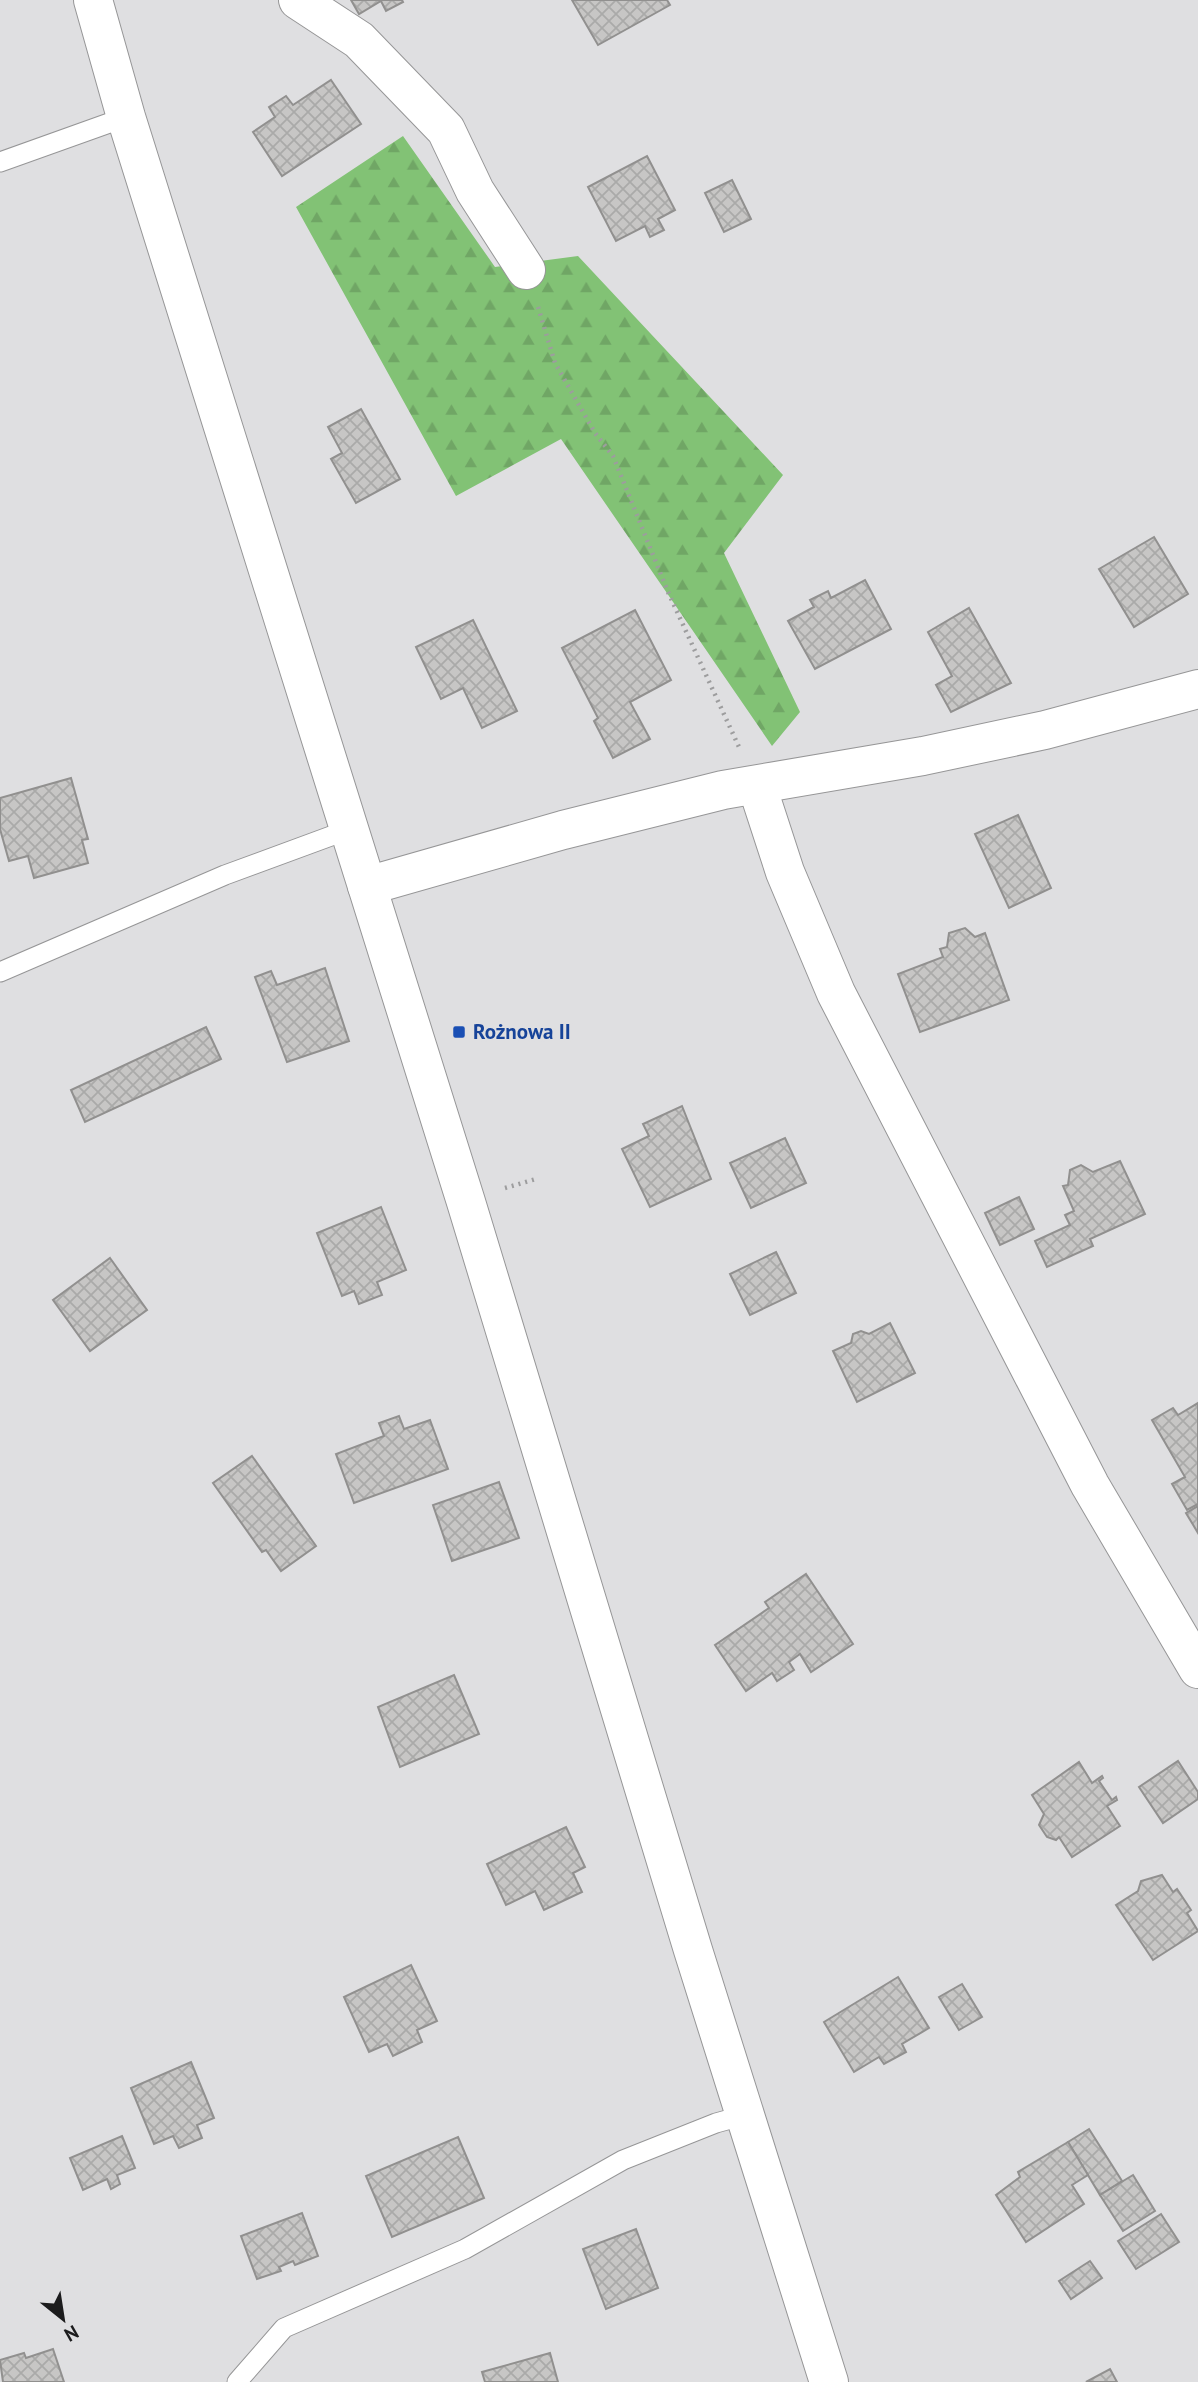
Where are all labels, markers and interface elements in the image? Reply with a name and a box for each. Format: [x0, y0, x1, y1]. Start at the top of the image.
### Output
place label: Rożnowa II [473, 1018, 571, 1045]
marker: Rożnowa II [451, 1024, 467, 1040]
north arrow [28, 2284, 98, 2354]
text: N [60, 2320, 83, 2347]

